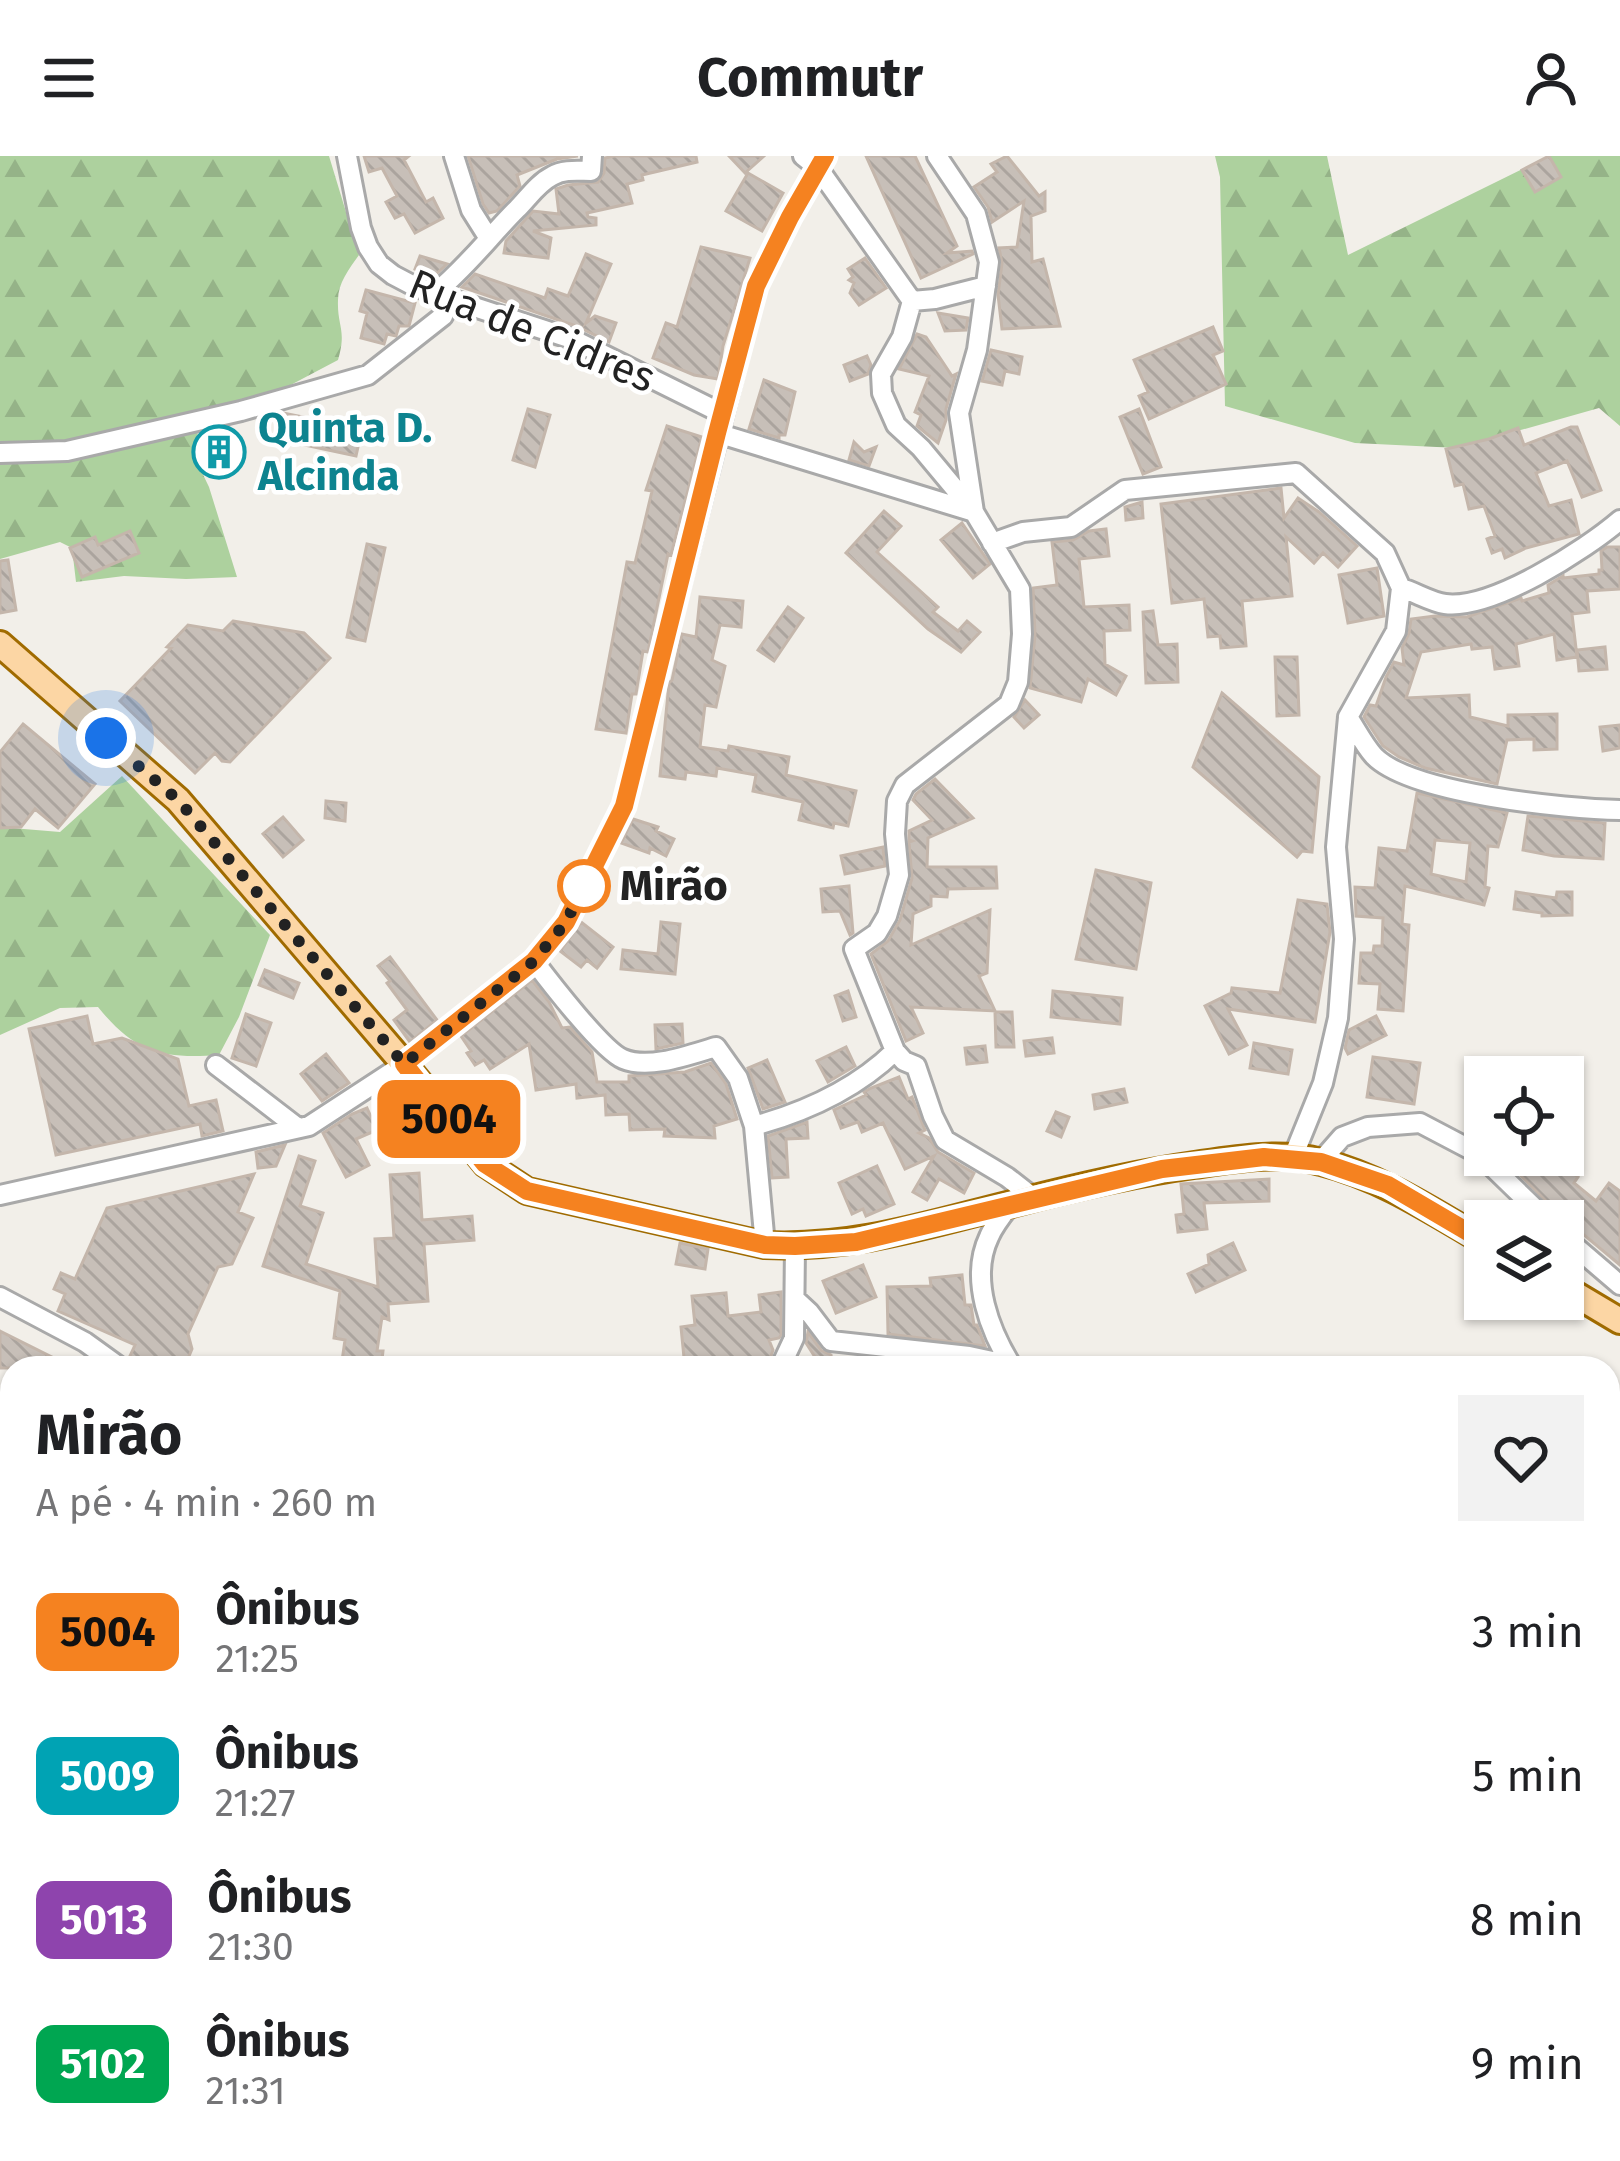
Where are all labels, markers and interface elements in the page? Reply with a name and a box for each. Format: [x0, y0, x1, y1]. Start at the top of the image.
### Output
icon: menu [36, 45, 102, 111]
icon: person [1518, 45, 1584, 111]
text: Commutr [697, 46, 923, 110]
street label: Rua de Cidres [402, 259, 662, 403]
place label: Quinta D. Alcinda [257, 403, 432, 501]
building icon: Quinta D. Alcinda [191, 424, 247, 480]
your location [76, 708, 136, 768]
marker: Mirão [559, 861, 609, 911]
place label: Mirão [620, 861, 728, 911]
map controls [1464, 1056, 1584, 1320]
button: locate [1464, 1056, 1584, 1176]
line badge: 5004 [365, 1080, 533, 1158]
text: 5004 [401, 1094, 497, 1144]
button: layers [1464, 1200, 1584, 1320]
button: heart [1458, 1395, 1584, 1521]
text: Mirão [36, 1401, 182, 1469]
text: A pé · 4 min · 260 m [36, 1480, 377, 1526]
text: Ônibus [215, 1582, 359, 1636]
text: 3 min [1472, 1605, 1584, 1659]
text: 5004 [60, 1607, 155, 1657]
text: 21:25 [215, 1636, 299, 1682]
text: Ônibus [215, 1726, 359, 1780]
text: 5 min [1472, 1749, 1584, 1803]
text: 5009 [60, 1751, 155, 1801]
text: 21:27 [215, 1780, 296, 1826]
text: Ônibus [208, 1870, 352, 1924]
text: 8 min [1470, 1893, 1584, 1947]
text: 5013 [60, 1895, 148, 1945]
text: 21:30 [208, 1924, 294, 1970]
text: Ônibus [205, 2014, 350, 2068]
text: 9 min [1471, 2037, 1584, 2091]
text: 5102 [60, 2039, 145, 2089]
text: 21:31 [205, 2068, 286, 2114]

